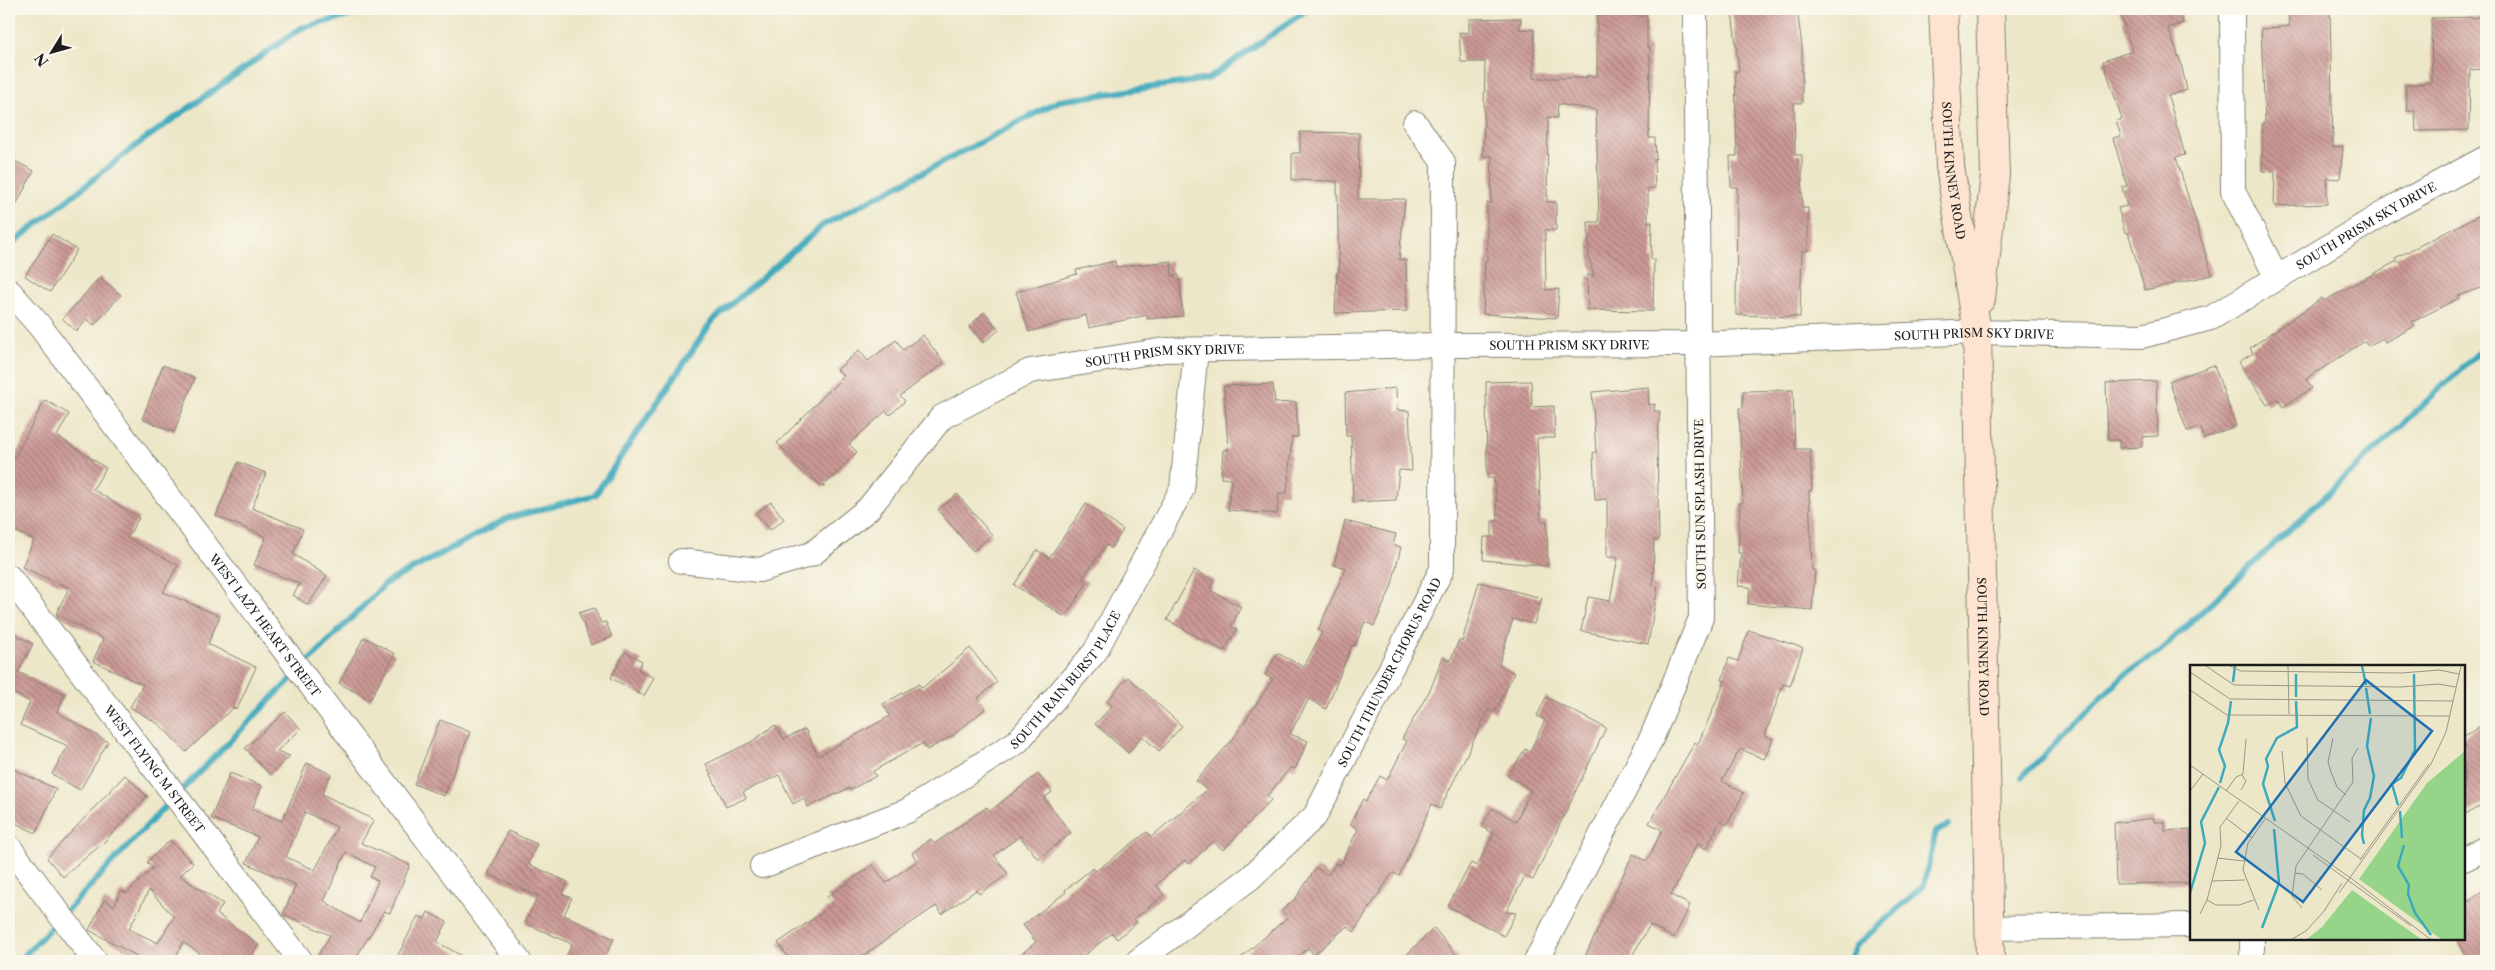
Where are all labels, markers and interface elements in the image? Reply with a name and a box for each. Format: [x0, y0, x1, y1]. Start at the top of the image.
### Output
north arrow [28, 28, 78, 78]
text: N [31, 50, 52, 70]
street label: SOUTH KINNEY ROAD [1940, 101, 1969, 241]
street label: SOUTH PRISM SKY DRIVE [2293, 178, 2439, 272]
street label: SOUTH PRISM SKY DRIVE [1894, 324, 2054, 343]
street label: SOUTH PRISM SKY DRIVE [1489, 337, 1649, 352]
street label: SOUTH PRISM SKY DRIVE [1084, 341, 1245, 370]
street label: SOUTH SUN SPLASH DRIVE [1691, 419, 1709, 589]
street label: WEST LAZY HEART STREET [206, 550, 324, 699]
street label: SOUTH THUNDER CHORUS ROAD [1334, 575, 1444, 769]
street label: SOUTH KINNEY ROAD [1975, 577, 1992, 716]
street label: SOUTH RAIN BURST PLACE [1007, 608, 1123, 752]
inset map [2190, 665, 2465, 940]
street label: WEST FLYING M STREET [101, 701, 208, 836]

